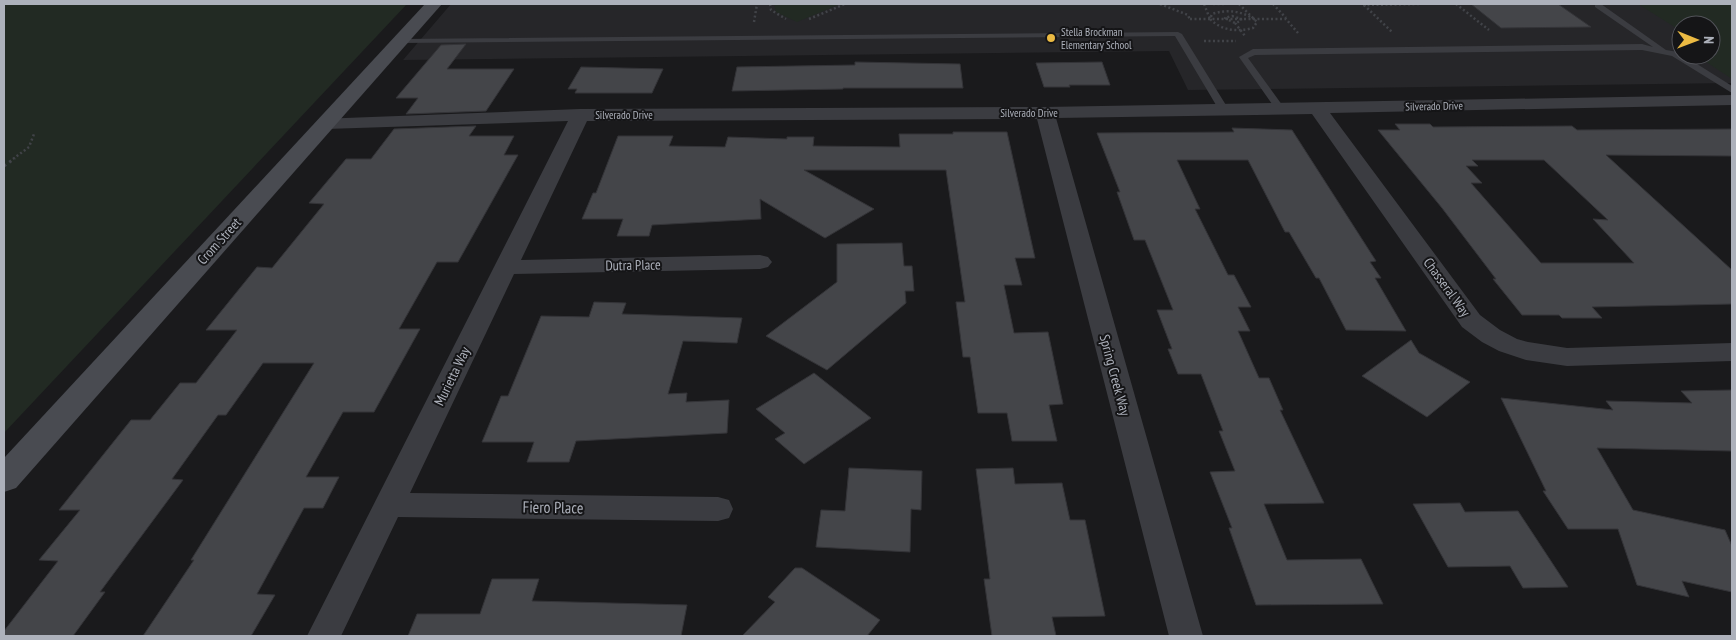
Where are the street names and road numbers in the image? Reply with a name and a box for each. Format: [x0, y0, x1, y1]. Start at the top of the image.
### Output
street label: Silverado Drive [1405, 98, 1463, 114]
street label: Silverado Drive [1000, 106, 1058, 120]
street label: Silverado Drive [595, 108, 653, 122]
street label: Crom Street [193, 214, 245, 268]
street label: Chasseral Way [1420, 254, 1475, 321]
street label: Dutra Place [605, 256, 661, 274]
street label: Spring Creek Way [1096, 332, 1135, 418]
street label: Murietta Way [430, 343, 474, 408]
street label: Fiero Place [522, 496, 584, 518]

